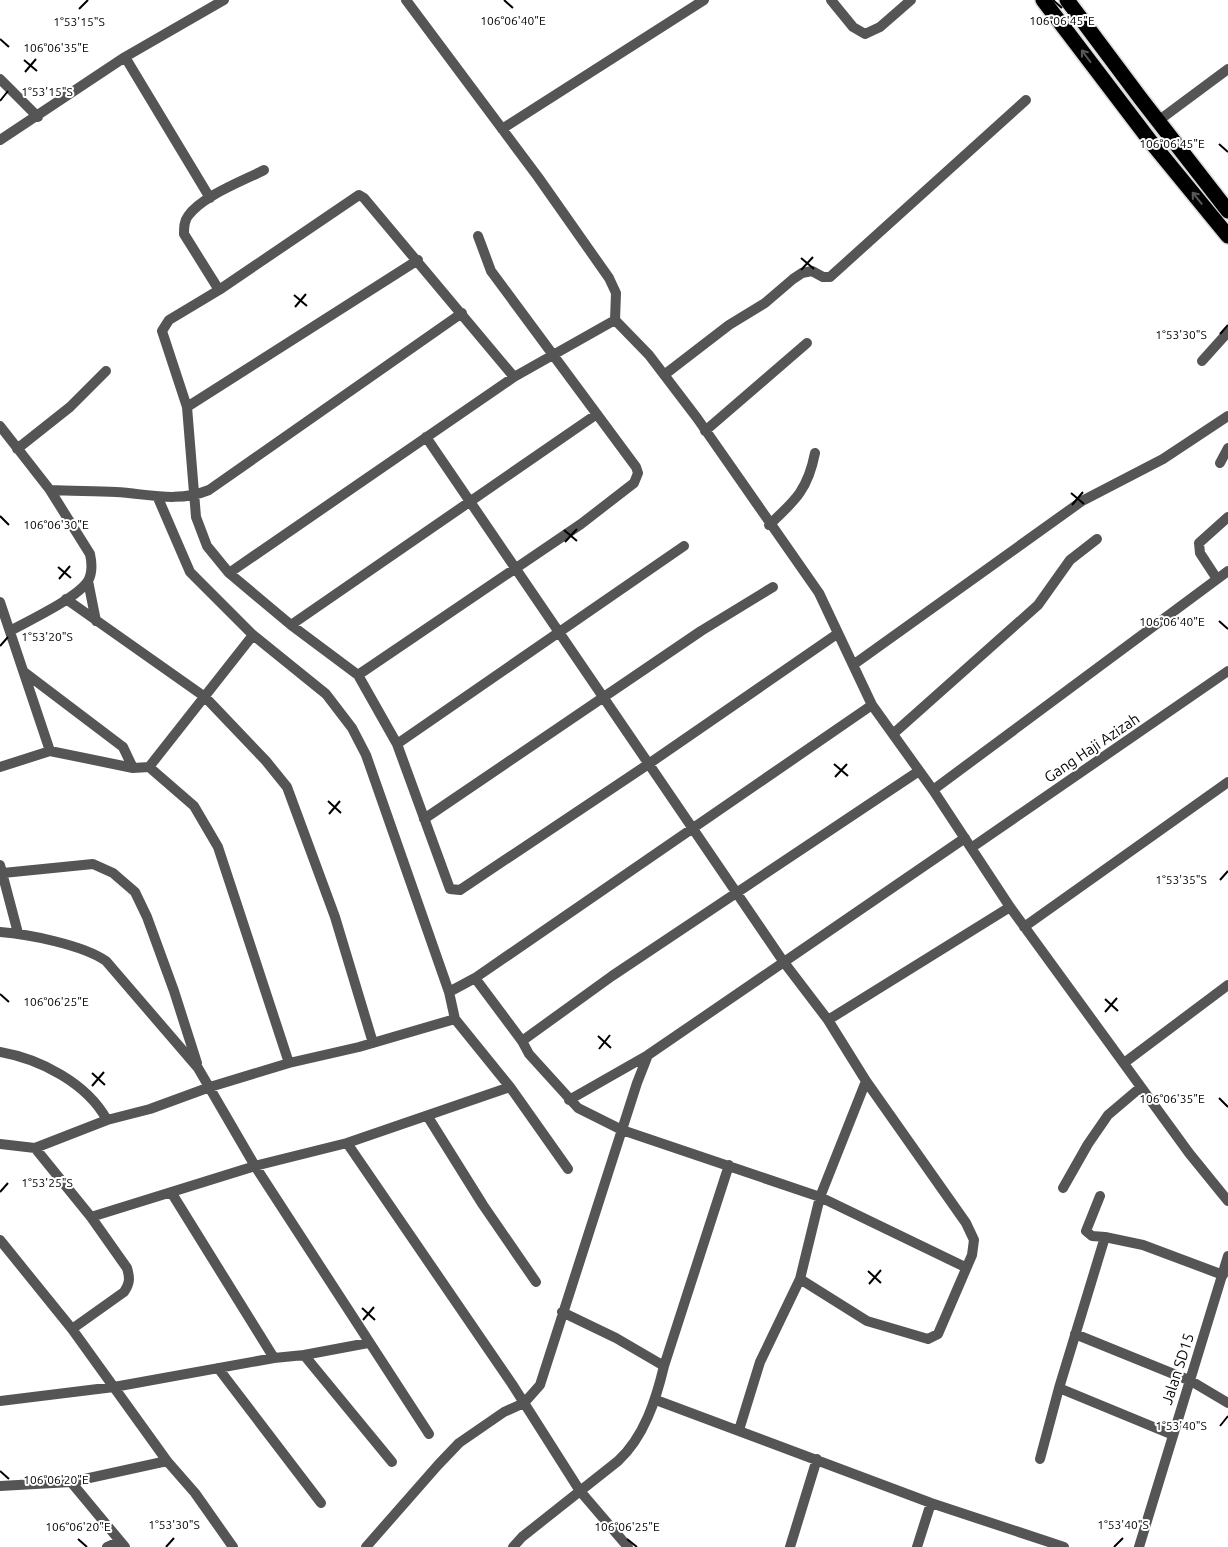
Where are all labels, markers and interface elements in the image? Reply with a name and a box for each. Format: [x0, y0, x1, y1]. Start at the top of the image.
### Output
text: 106°06'40"E [480, 14, 546, 27]
text: 106°06'45"E [1029, 14, 1095, 27]
text: 1°53'15"S [53, 15, 105, 28]
text: 106°06'35"E [23, 41, 89, 54]
one-way arrow [1081, 49, 1091, 63]
text: 1°53'15"S [21, 85, 73, 98]
text: 106°06'45"E [1139, 137, 1205, 150]
one-way arrow [1192, 192, 1203, 205]
text: 1°53'30"S [1155, 328, 1207, 341]
text: 106°06'30"E [23, 518, 89, 531]
text: 106°06'40"E [1139, 615, 1205, 628]
text: 1°53'20"S [21, 630, 73, 643]
street label: Gang Haji Azizah [1041, 710, 1142, 786]
text: 1°53'35"S [1155, 873, 1207, 886]
text: 106°06'25"E [23, 995, 89, 1008]
text: 106°06'35"E [1139, 1092, 1205, 1105]
text: 1°53'25"S [21, 1176, 73, 1189]
street label: Jalan SD15 [1158, 1331, 1197, 1407]
text: 1°53'40"S [1155, 1419, 1207, 1432]
text: 106°06'20"E [23, 1473, 89, 1486]
text: 1°53'30"S [148, 1518, 200, 1531]
text: 1°53'40"S [1097, 1518, 1149, 1531]
text: 106°06'20"E [45, 1520, 111, 1533]
text: 106°06'25"E [594, 1520, 660, 1533]

